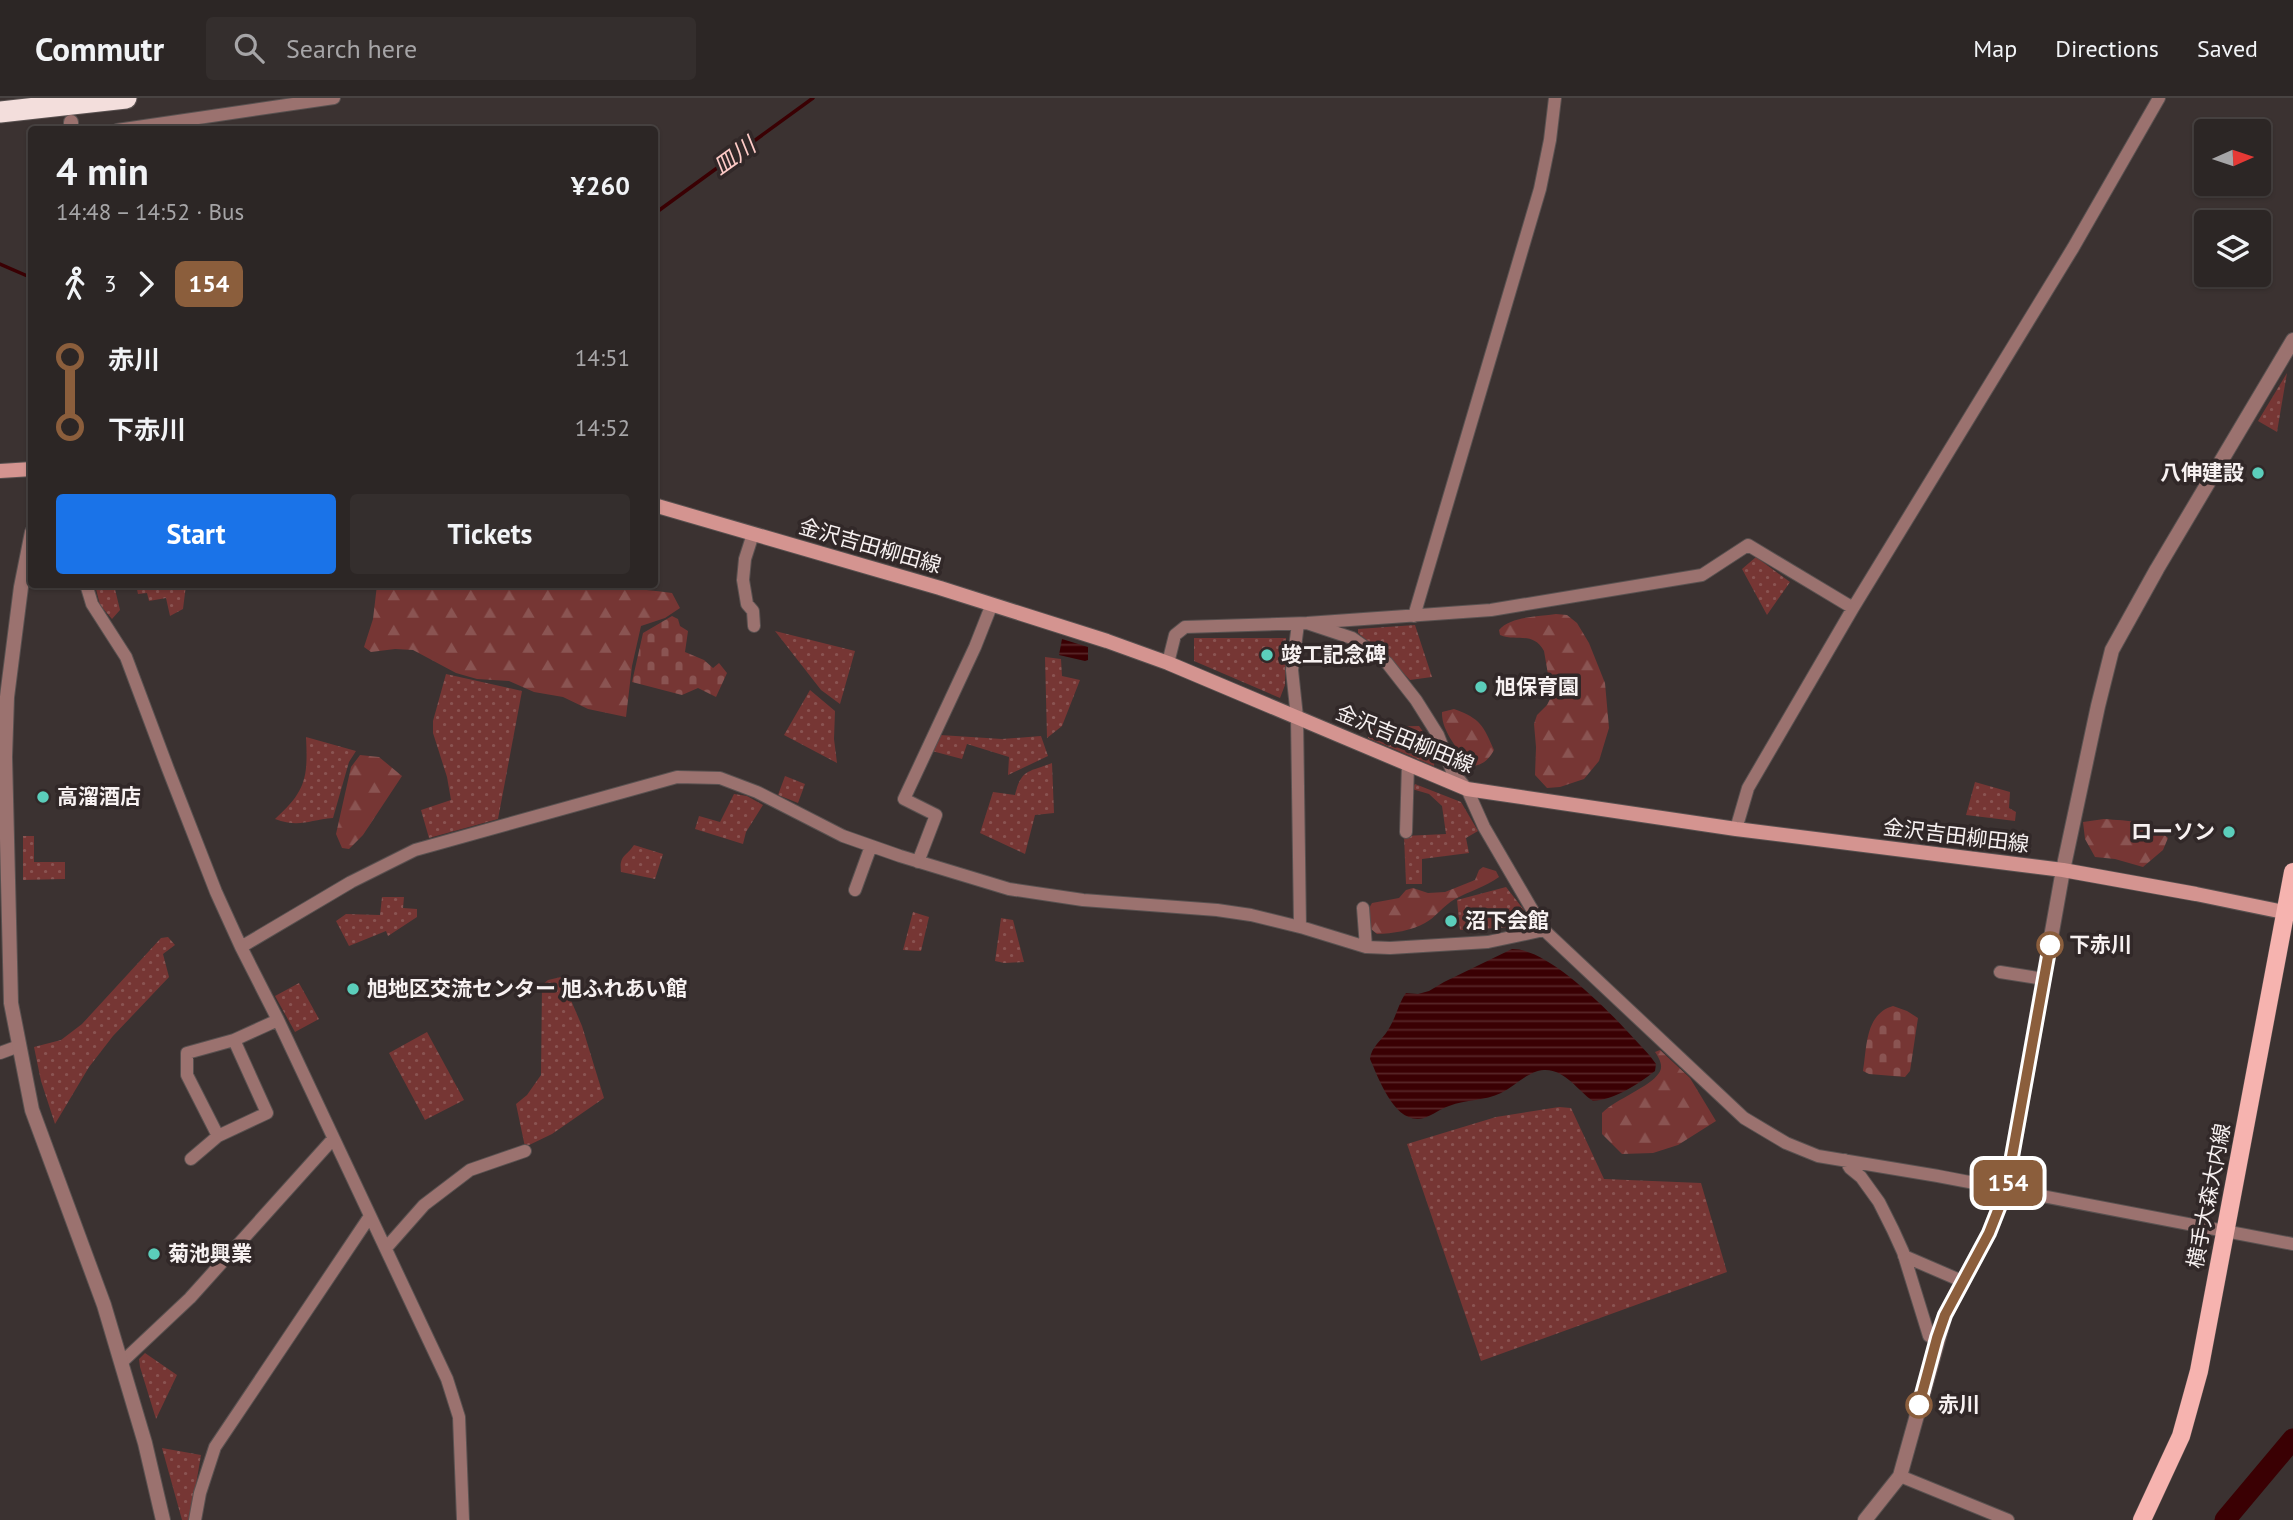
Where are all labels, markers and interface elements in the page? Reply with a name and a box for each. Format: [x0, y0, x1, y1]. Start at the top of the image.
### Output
search box [206, 17, 696, 80]
text: Commutr [35, 27, 164, 70]
icon: search [230, 29, 268, 67]
text: Search here [286, 32, 417, 65]
text: Map [1973, 33, 2017, 64]
text: Directions [2055, 33, 2159, 64]
text: Saved [2197, 33, 2258, 64]
north arrow [2194, 119, 2272, 196]
map controls [2194, 119, 2271, 287]
water label: 皿川 [707, 129, 763, 181]
text: 4 min [56, 146, 149, 195]
text: ¥260 [571, 169, 630, 202]
text: 14:48 – 14:52 · Bus [56, 197, 244, 226]
button: layers [2194, 210, 2271, 287]
icon: walk [56, 265, 94, 303]
icon: forward [127, 265, 165, 303]
text: 154 [189, 268, 229, 299]
text: 3 [104, 269, 117, 298]
text: 赤川 [108, 343, 160, 376]
text: 14:51 [575, 343, 630, 372]
text: 下赤川 [108, 413, 186, 446]
text: 14:52 [575, 413, 630, 442]
place label: 八伸建設 [2160, 459, 2244, 486]
marker: 八伸建設 [2250, 465, 2266, 481]
button: Start [56, 494, 336, 574]
button: Tickets [350, 494, 630, 574]
street label: 金沢吉田柳田線 [796, 512, 945, 579]
place label: 竣工記念碑 [1281, 641, 1386, 668]
marker: 竣工記念碑 [1259, 647, 1275, 663]
place label: 旭保育園 [1495, 673, 1579, 700]
marker: 旭保育園 [1473, 679, 1489, 695]
street label: 金沢吉田柳田線 [1332, 698, 1478, 779]
place label: 高溜酒店 [57, 783, 141, 810]
marker: 高溜酒店 [35, 789, 51, 805]
street label: 金沢吉田柳田線 [1881, 813, 2031, 858]
place label: ローソン [2131, 818, 2215, 845]
marker: ローソン [2221, 824, 2237, 840]
place label: 沼下会館 [1465, 907, 1549, 934]
marker: 沼下会館 [1443, 913, 1459, 929]
place label: 下赤川 [2069, 931, 2132, 958]
marker: 下赤川 [2037, 932, 2063, 958]
place label: 旭地区交流センター 旭ふれあい館 [367, 975, 687, 1002]
marker: 旭地区交流センター 旭ふれあい館 [345, 981, 361, 997]
street label: 横手大森大内線 [2181, 1121, 2236, 1271]
line badge: 154 [1968, 1160, 2048, 1206]
text: 154 [1988, 1167, 2028, 1198]
place label: 菊池興業 [168, 1240, 252, 1267]
marker: 菊池興業 [146, 1246, 162, 1262]
place label: 赤川 [1938, 1391, 1980, 1418]
marker: 赤川 [1906, 1392, 1932, 1418]

